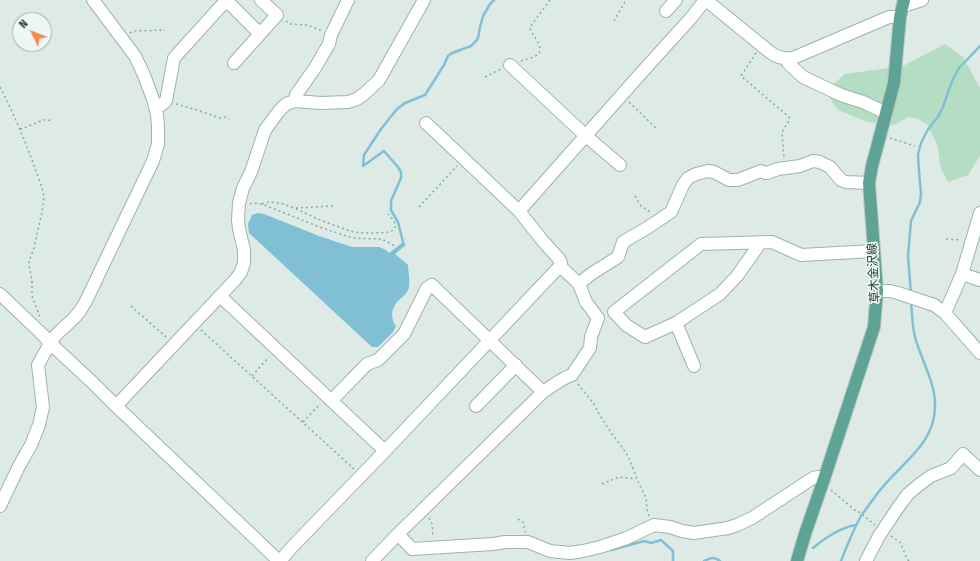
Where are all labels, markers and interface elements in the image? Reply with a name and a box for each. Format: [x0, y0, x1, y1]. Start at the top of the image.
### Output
north arrow [12, 12, 52, 52]
text: N [17, 17, 31, 31]
street label: 草木金沢線 [865, 243, 883, 303]

